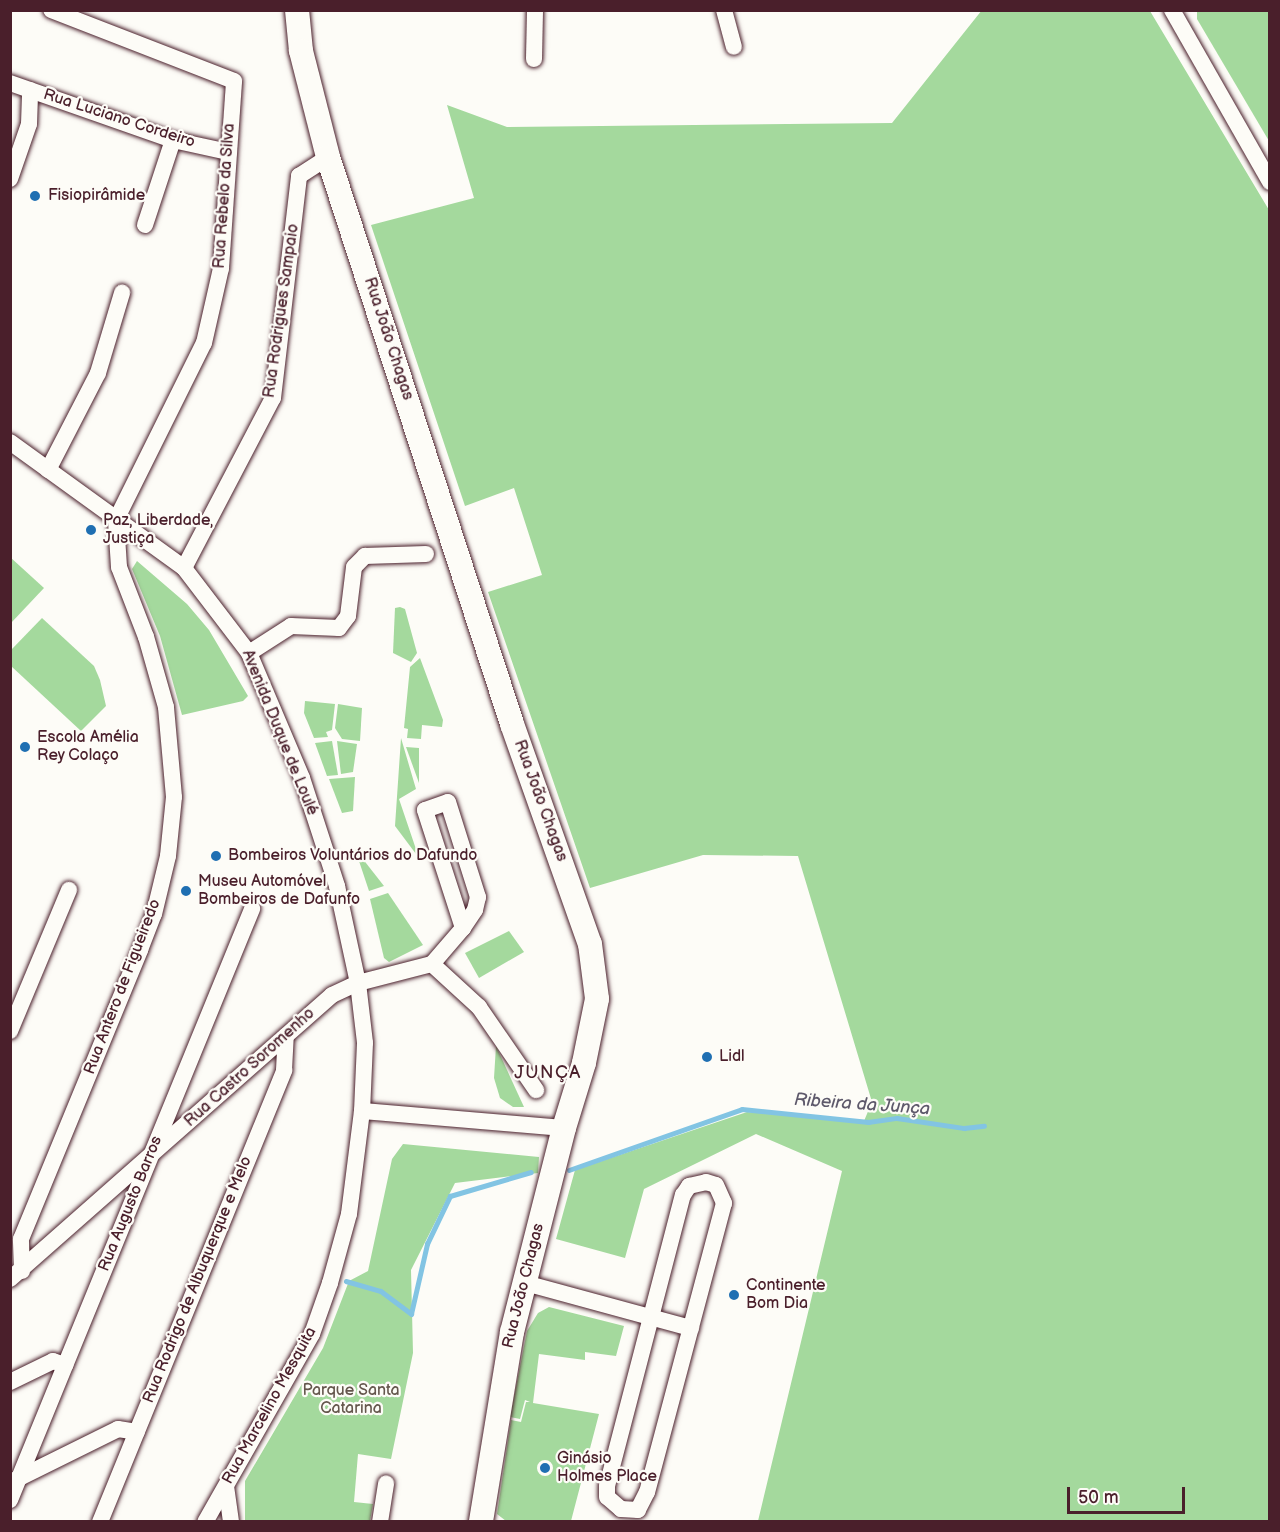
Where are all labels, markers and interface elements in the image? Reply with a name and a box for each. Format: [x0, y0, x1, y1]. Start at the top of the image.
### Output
street label: Rua Luciano Cordeiro [41, 85, 197, 153]
street label: Rua Rebelo da Silva [210, 123, 240, 269]
place label: Fisiopirâmide [48, 186, 145, 206]
marker: Fisiopirâmide [26, 187, 44, 205]
street label: Rua Rodrigues Sampaio [260, 223, 304, 399]
street label: Rua João Chagas [359, 275, 417, 403]
place label: Paz, Liberdade, Justiça [103, 511, 213, 549]
marker: Paz, Liberdade, Justiça [84, 523, 98, 537]
street label: Avenida Duque de Loulé [237, 647, 321, 819]
place label: Escola Amélia Rey Colaço [37, 728, 139, 766]
street label: Rua João Chagas [509, 737, 571, 865]
marker: Escola Amélia Rey Colaço [18, 740, 32, 754]
place label: Bombeiros Voluntários do Dafundo [228, 846, 478, 866]
marker: Bombeiros Voluntários do Dafundo [209, 849, 223, 863]
place label: Museu Automóvel Bombeiros de Dafunfo [198, 872, 360, 910]
marker: Museu Automóvel Bombeiros de Dafunfo [179, 884, 193, 898]
street label: Rua Antero de Figueiredo [81, 897, 165, 1077]
street label: Rua Castro Soromenho [181, 1004, 319, 1132]
place label: Lidl [719, 1047, 745, 1067]
marker: Lidl [700, 1050, 714, 1064]
district label: JUNÇA [514, 1062, 582, 1084]
water label: Ribeira da Junça [793, 1089, 931, 1121]
street label: Rua Augusto Barros [95, 1133, 167, 1275]
street label: Rua Rodrigo de Albuquerque e Melo [140, 1154, 256, 1406]
street label: Rua João Chagas [499, 1221, 549, 1351]
place label: Continente Bom Dia [746, 1276, 826, 1314]
marker: Continente Bom Dia [727, 1288, 741, 1302]
street label: Rua Marcelino Mesquita [219, 1324, 321, 1488]
park label: Parque Santa Catarina [302, 1381, 400, 1419]
place label: Ginásio Holmes Place [557, 1449, 657, 1487]
marker: Ginásio Holmes Place [538, 1461, 552, 1475]
scale bar [1070, 1475, 1188, 1513]
text: 50 m [1078, 1487, 1119, 1508]

